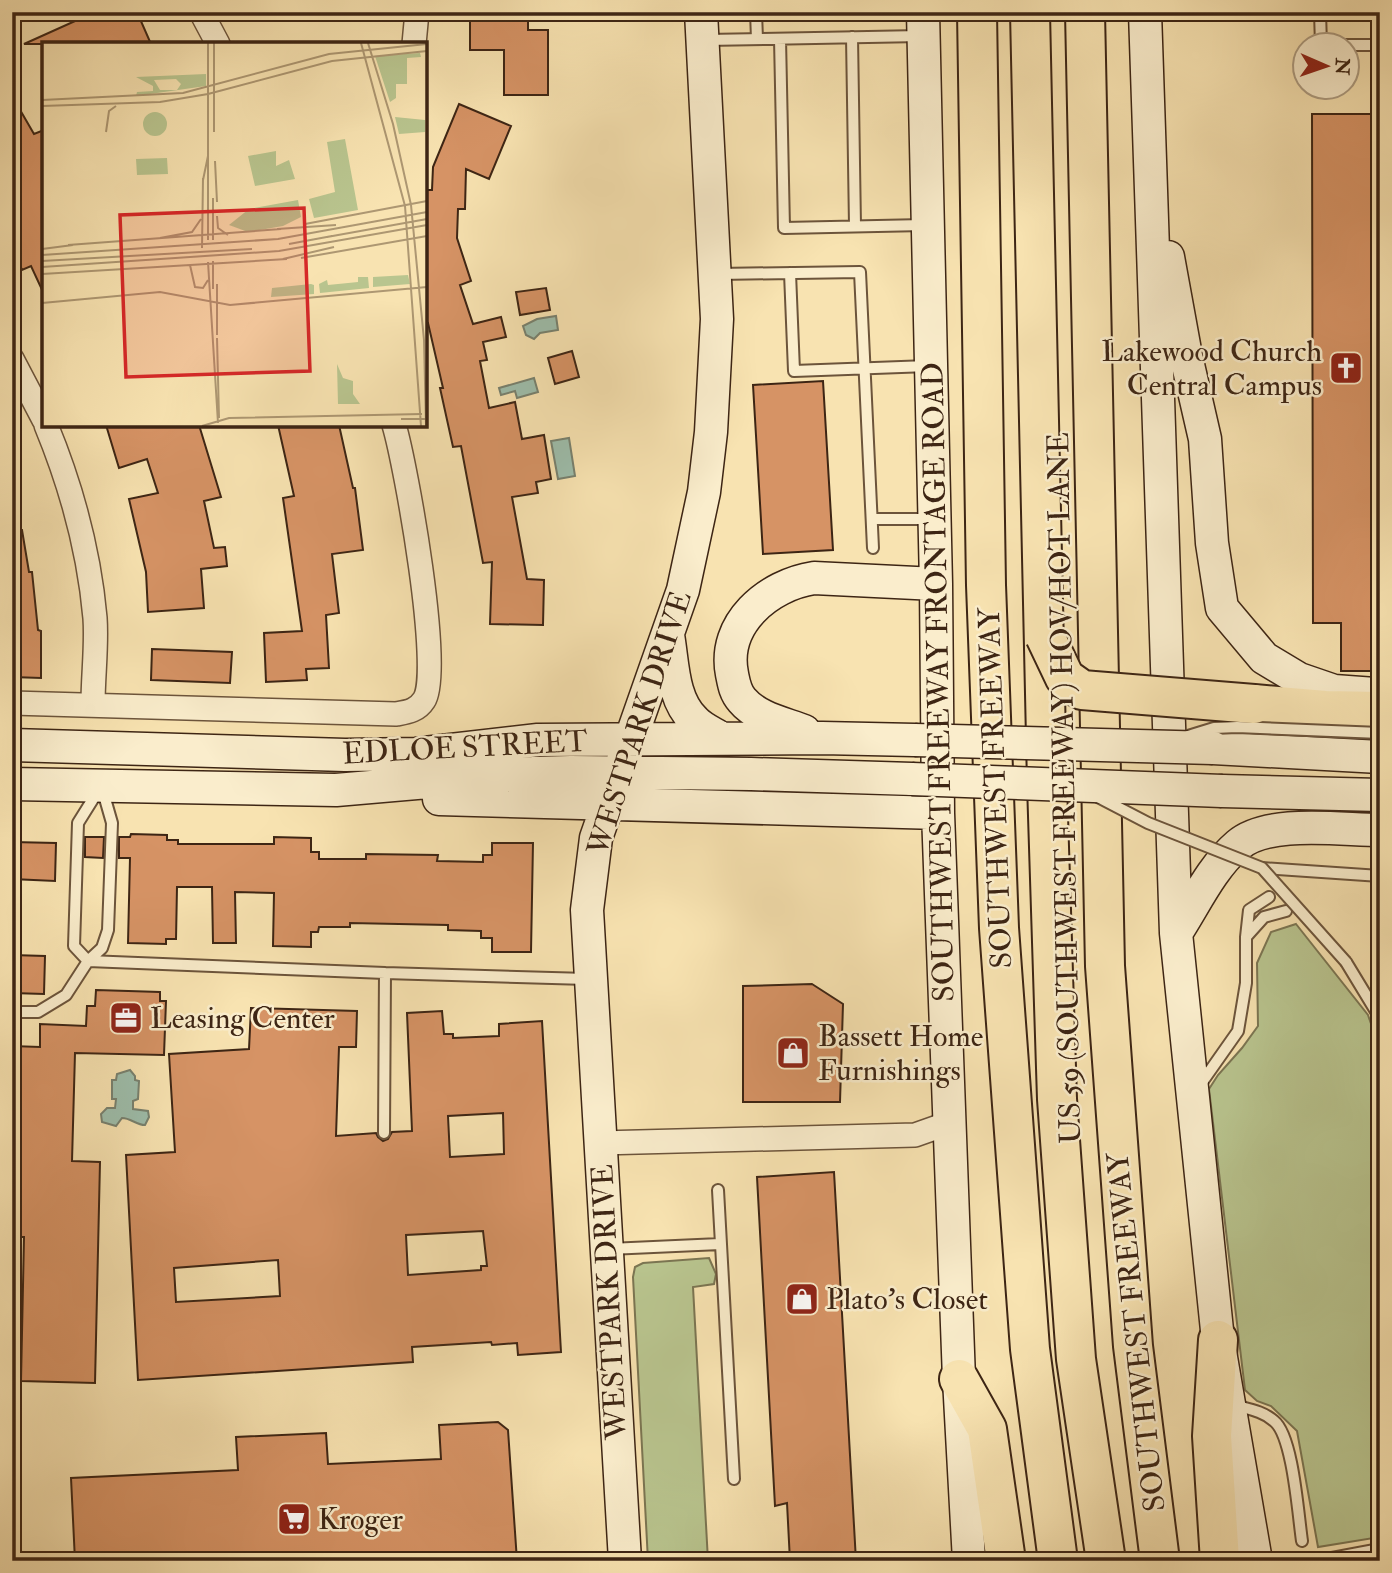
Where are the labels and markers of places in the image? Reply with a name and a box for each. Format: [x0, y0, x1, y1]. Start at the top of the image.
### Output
place label: Lakewood Church Central Campus [1101, 333, 1322, 404]
church icon: Lakewood Church Central Campus [1327, 349, 1365, 387]
office icon: Leasing Center [107, 999, 145, 1037]
place label: Leasing Center [150, 1000, 335, 1037]
place label: Bassett Home Furnishings [818, 1018, 983, 1089]
shop icon: Bassett Home Furnishings [774, 1034, 812, 1072]
shop icon: Plato's Closet [783, 1280, 821, 1318]
place label: Plato's Closet [826, 1281, 988, 1318]
supermarket icon: Kroger [275, 1500, 313, 1538]
place label: Kroger [318, 1501, 403, 1538]

